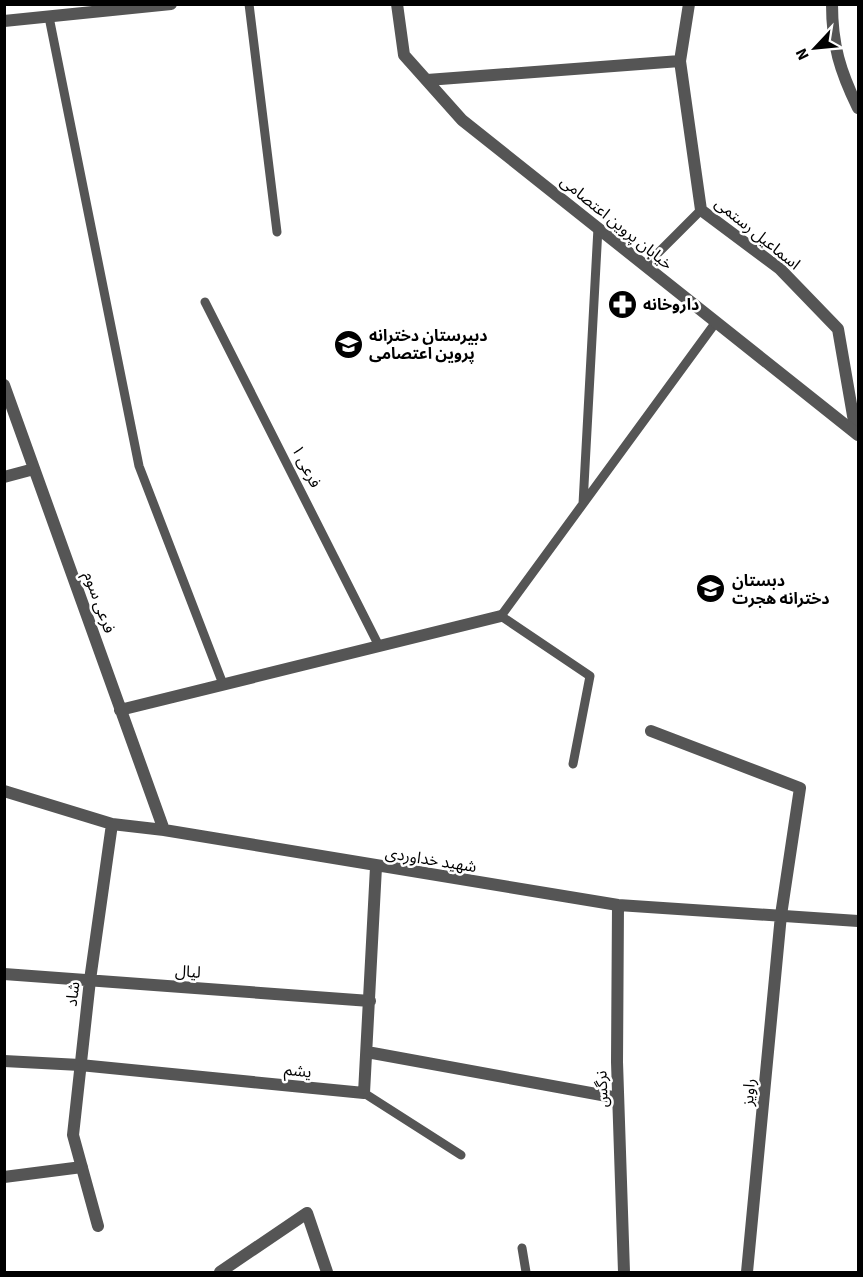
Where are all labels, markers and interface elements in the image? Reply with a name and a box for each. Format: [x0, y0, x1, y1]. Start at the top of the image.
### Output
north arrow [785, 18, 845, 78]
text: N [790, 45, 815, 64]
street label: خیابان پروین اعتصامی [555, 171, 677, 275]
street label: اسماعیل رستمی [710, 192, 805, 275]
pharmacy icon: داروخانه [606, 288, 638, 320]
place label: داروخانه [643, 294, 699, 316]
place label: دبیرستان دخترانه پروین اعتصامی [369, 325, 488, 365]
school or university icon: دبیرستان دخترانه پروین اعتصامی [332, 328, 364, 360]
street label: فرعی ۱ [286, 441, 326, 492]
street label: فرعی سوم [77, 569, 120, 636]
place label: دبستان دخترانه هجرت [732, 570, 830, 610]
school or university icon: دبستان دخترانه هجرت [695, 573, 727, 605]
street label: شهید خداوردی [383, 842, 478, 878]
street label: لیال [174, 960, 202, 984]
street label: شاد [61, 980, 85, 1008]
street label: یشم [283, 1059, 313, 1084]
street label: نرگس [590, 1070, 614, 1108]
street label: راویز [737, 1077, 761, 1108]

